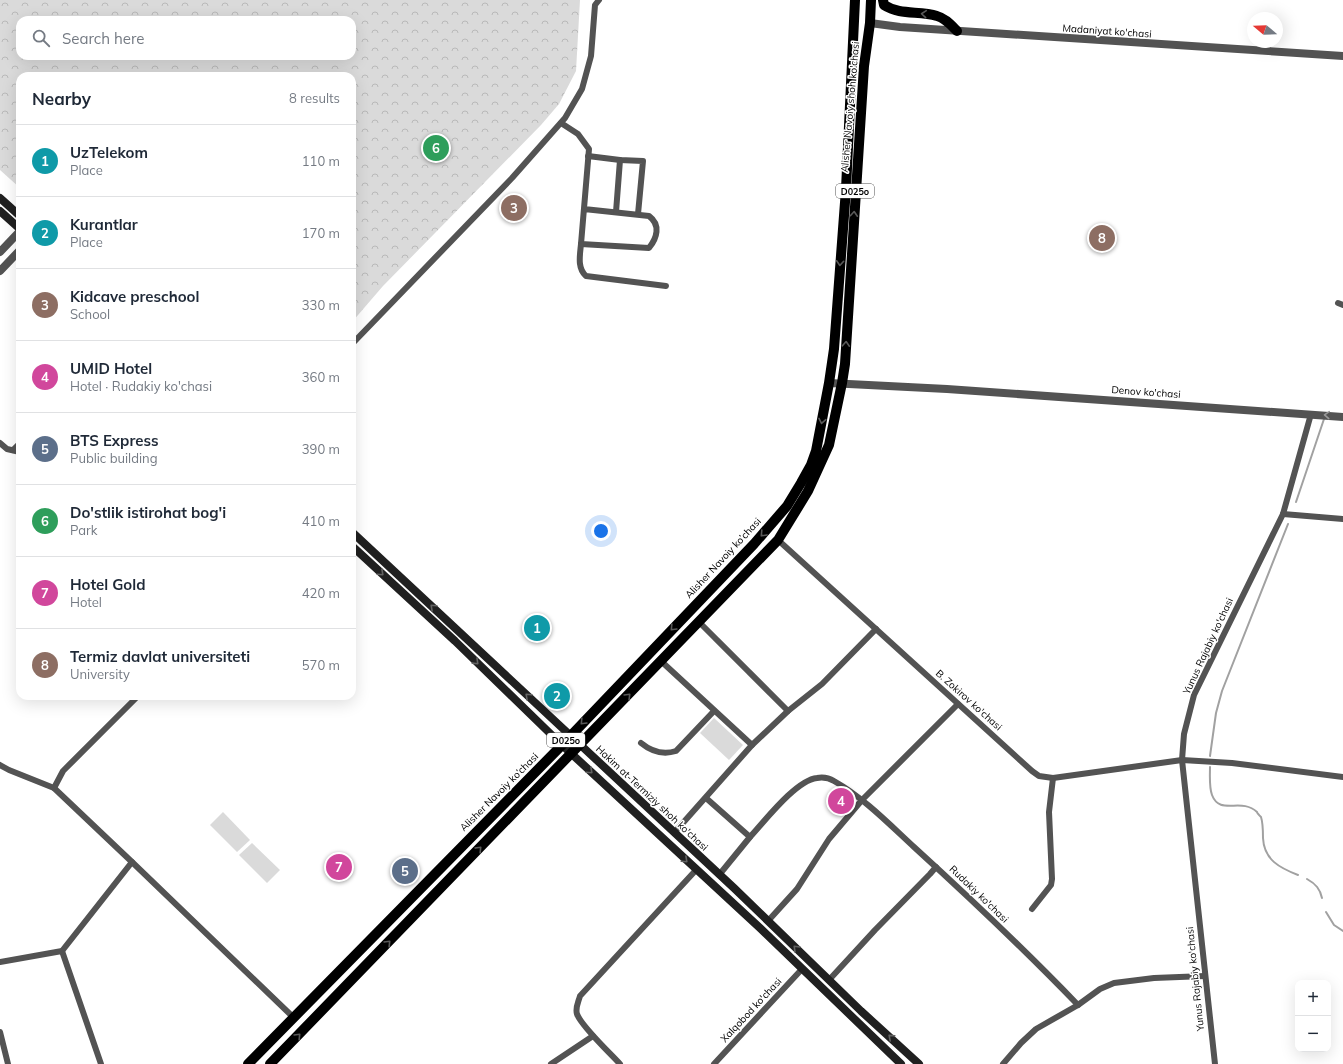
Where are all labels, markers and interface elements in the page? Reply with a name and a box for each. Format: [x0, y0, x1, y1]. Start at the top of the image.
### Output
one-way arrow [921, 9, 927, 18]
north arrow [1247, 12, 1283, 48]
search box [16, 16, 356, 60]
street label: Madaniyat ko'chasi [1062, 21, 1152, 41]
icon: search [30, 27, 52, 49]
text: Search here [62, 29, 144, 48]
street label: Alisher Navoiy shoh ko'chasi [838, 41, 862, 173]
text: Nearby [32, 88, 91, 109]
text: 8 results [289, 90, 340, 106]
pin: 6 [423, 133, 449, 163]
text: UzTelekom [70, 143, 148, 162]
text: 1 [41, 153, 49, 169]
text: 110 m [302, 153, 340, 169]
text: Place [70, 162, 103, 178]
road number: D025o [836, 184, 874, 198]
pin: 3 [501, 193, 527, 223]
one-way arrow [850, 211, 858, 217]
text: Kurantlar [70, 215, 138, 234]
pin: 8 [1089, 223, 1115, 253]
text: 2 [41, 225, 49, 241]
text: 170 m [302, 225, 340, 241]
text: Place [70, 234, 103, 250]
one-way arrow [836, 260, 845, 266]
text: Kidcave preschool [70, 287, 199, 306]
text: 3 [41, 297, 49, 313]
text: 330 m [302, 297, 340, 313]
text: School [70, 306, 110, 322]
one-way arrow [841, 341, 850, 347]
text: UMID Hotel [70, 359, 152, 378]
text: 4 [41, 369, 49, 385]
text: 360 m [302, 369, 340, 385]
text: Hotel · Rudakiy ko'chasi [70, 378, 212, 394]
street label: Denov ko'chasi [1111, 383, 1181, 401]
one-way arrow [1324, 411, 1330, 420]
one-way arrow [818, 418, 827, 424]
text: BTS Express [70, 431, 158, 450]
text: 5 [41, 441, 49, 457]
text: 390 m [302, 441, 340, 457]
text: Public building [70, 450, 158, 466]
text: Do'stlik istirohat bog'i [70, 503, 226, 522]
text: 6 [41, 513, 49, 529]
text: 410 m [302, 513, 340, 529]
street label: Alisher Navoiy ko’chasi [682, 515, 764, 601]
your location [591, 521, 611, 541]
text: Park [70, 522, 97, 538]
one-way arrow [760, 529, 768, 537]
one-way arrow [376, 568, 384, 576]
text: Hotel Gold [70, 575, 145, 594]
text: 7 [41, 585, 49, 601]
text: 420 m [302, 585, 340, 601]
text: Hotel [70, 594, 102, 610]
street label: Yunus Rajabiy ko'chasi [1179, 596, 1236, 697]
one-way arrow [430, 605, 438, 612]
pin: 1 [524, 613, 550, 643]
one-way arrow [670, 623, 678, 631]
text: Termiz davlat universiteti [70, 647, 250, 666]
text: 8 [41, 657, 49, 673]
text: 570 m [302, 657, 340, 673]
one-way arrow [471, 657, 479, 664]
text: University [70, 666, 130, 682]
street label: B. Zokirov ko'chasi [933, 667, 1005, 733]
pin: 2 [544, 681, 570, 711]
one-way arrow [623, 693, 631, 701]
one-way arrow [525, 694, 533, 701]
one-way arrow [581, 717, 588, 725]
road number: D025o [547, 733, 585, 747]
street label: Hakim at-Termiziy shoh ko'chasi [593, 742, 711, 854]
street label: Alisher Navoiy ko’chasi [457, 750, 541, 834]
one-way arrow [585, 766, 593, 773]
pin: 4 [828, 786, 854, 816]
one-way arrow [474, 846, 481, 854]
pin: 7 [326, 852, 352, 882]
one-way arrow [680, 855, 688, 862]
pin: 5 [392, 856, 418, 886]
street label: Rudakiy ko'chasi [947, 862, 1011, 926]
street label: Yunus Rajabiy ko'chasi [1183, 926, 1207, 1033]
one-way arrow [383, 940, 391, 948]
one-way arrow [793, 945, 801, 953]
street label: Xalqobod ko'chasi [718, 975, 784, 1045]
map controls [1295, 980, 1331, 1052]
button: + [1295, 980, 1331, 1016]
button: − [1295, 1016, 1331, 1052]
one-way arrow [293, 1033, 301, 1041]
one-way arrow [888, 1035, 896, 1042]

